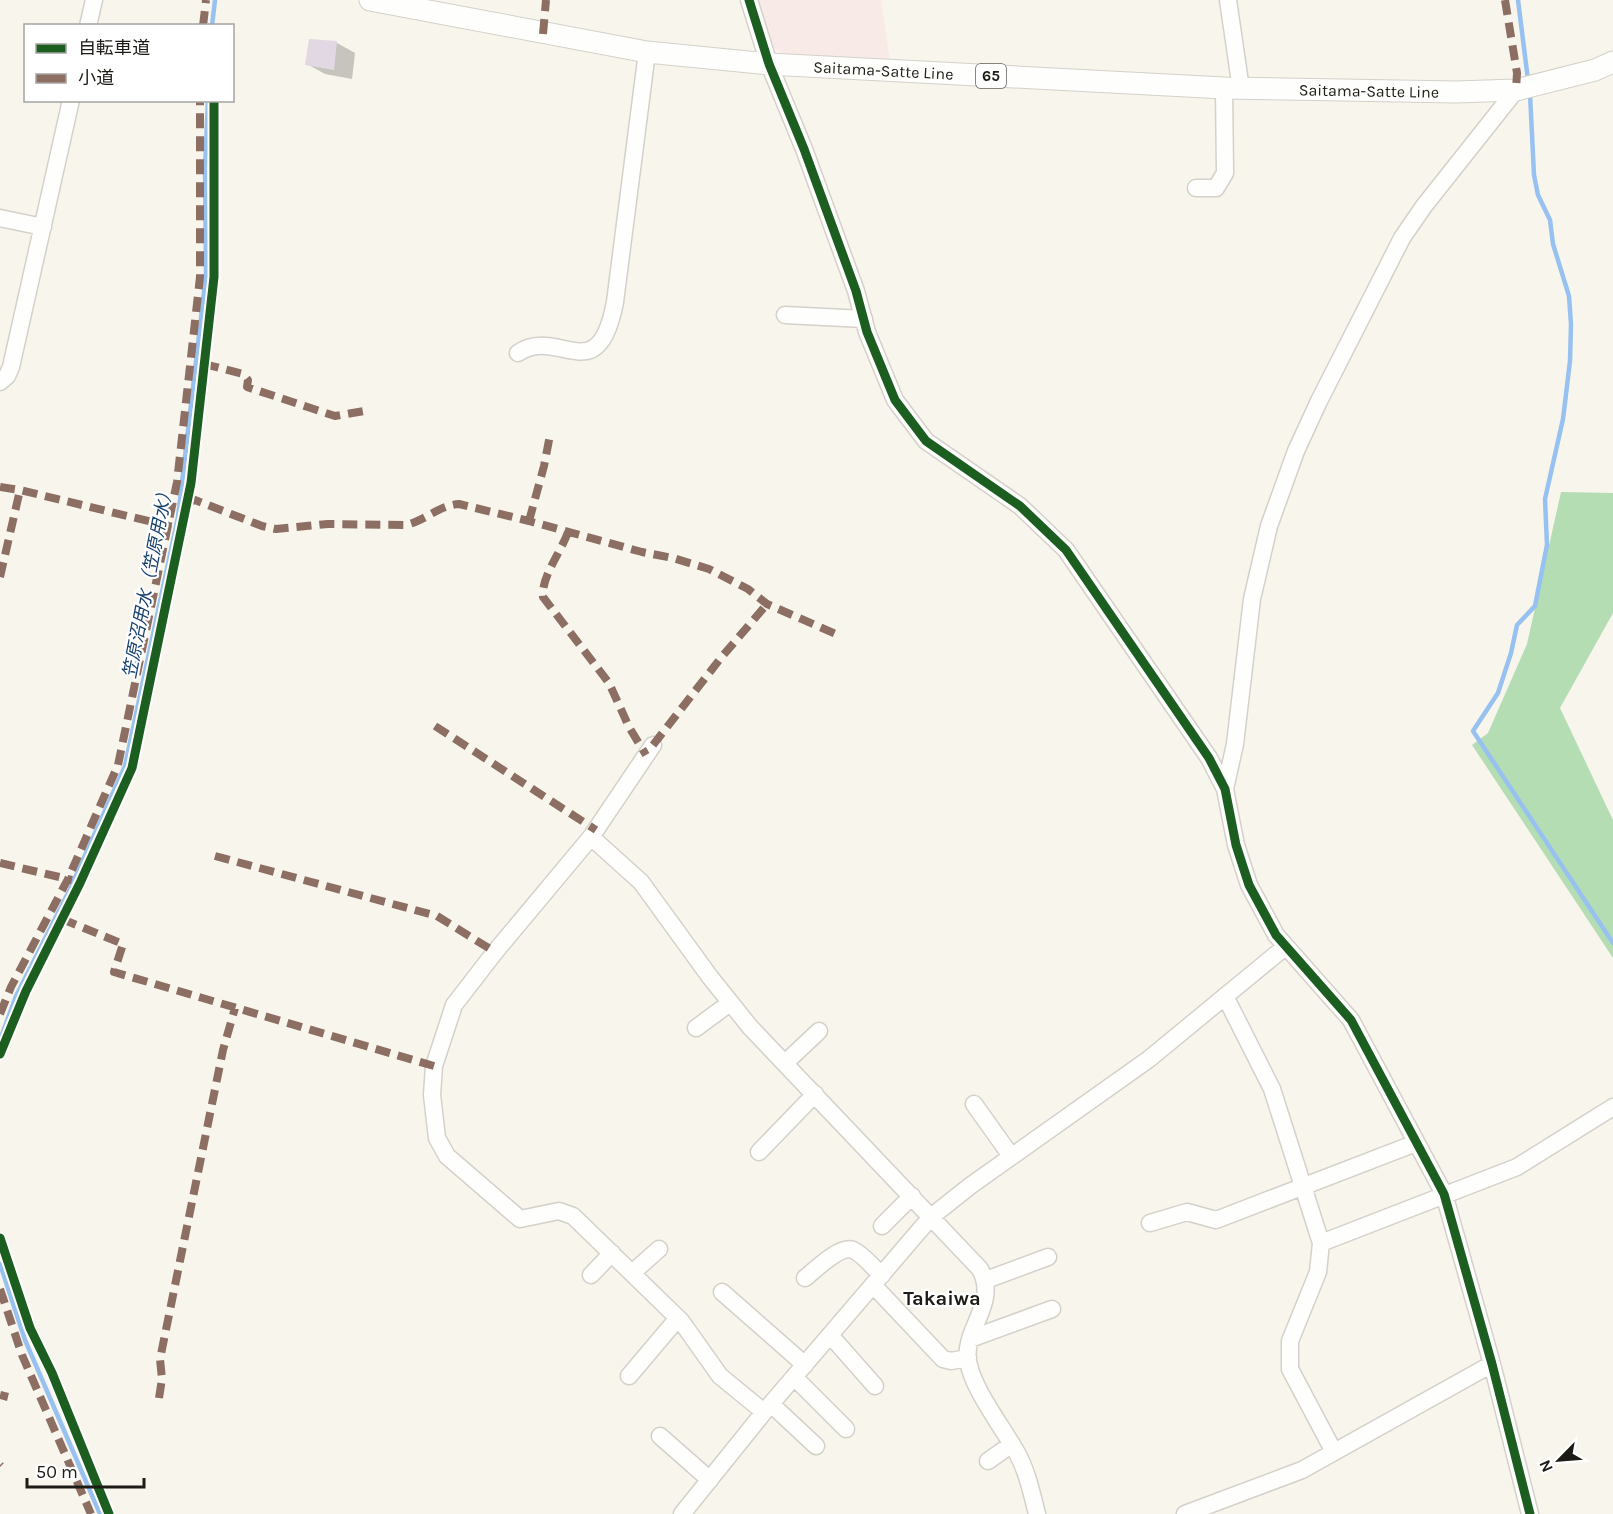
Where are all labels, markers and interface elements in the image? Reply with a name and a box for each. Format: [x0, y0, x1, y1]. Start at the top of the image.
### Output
legend [24, 24, 234, 102]
text: 自転車道 [78, 37, 150, 59]
street label: Saitama-Satte Line [813, 57, 954, 84]
road number: 65 [976, 64, 1006, 88]
text: 小道 [78, 67, 114, 89]
street label: Saitama-Satte Line [1299, 80, 1439, 102]
water label: 笠原沼用水（笠原用水） [118, 482, 178, 680]
district label: Takaiwa [903, 1287, 981, 1310]
north arrow [1529, 1430, 1589, 1490]
scale bar [27, 1451, 144, 1489]
text: N [1535, 1457, 1557, 1475]
text: 50 m [36, 1461, 78, 1483]

